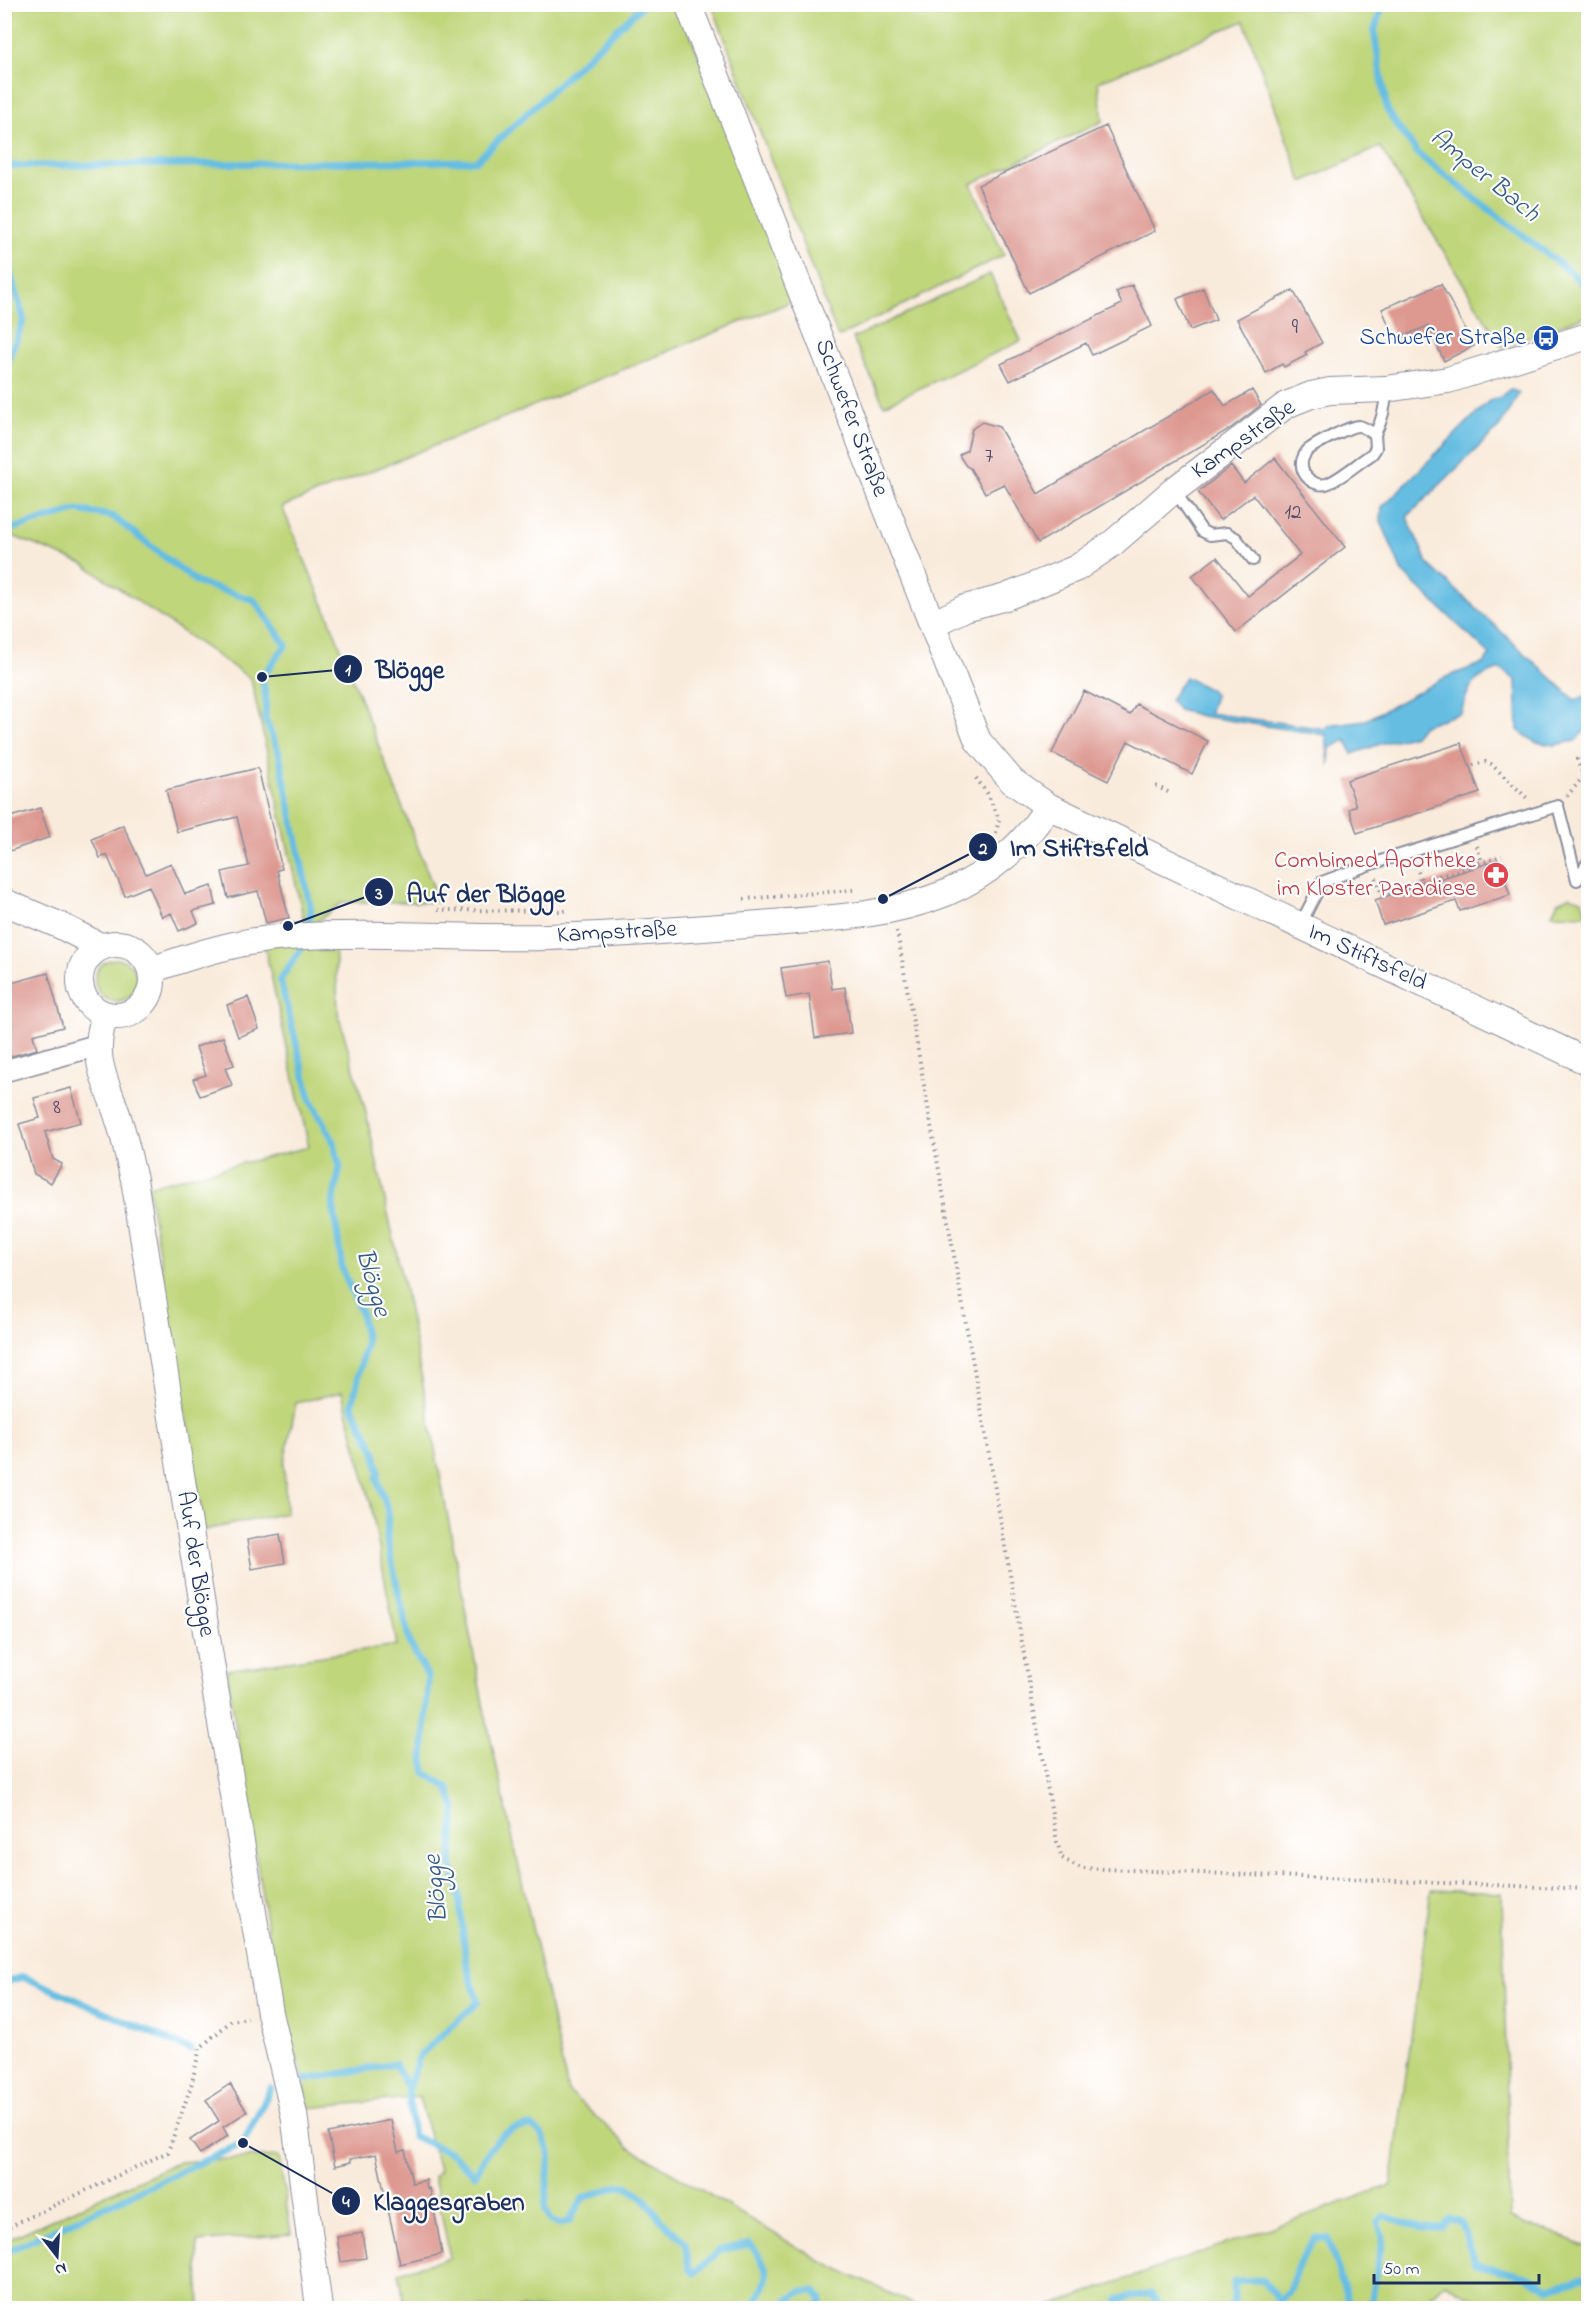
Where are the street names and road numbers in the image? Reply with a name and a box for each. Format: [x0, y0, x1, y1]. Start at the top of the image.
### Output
street label: Schwefer Straße [805, 334, 897, 502]
street label: Kampstraße [1185, 391, 1303, 489]
street label: Kampstraße [556, 912, 678, 954]
street label: Im Stiftsfeld [1302, 915, 1433, 1001]
street label: Auf der Blögge [166, 1489, 224, 1639]

